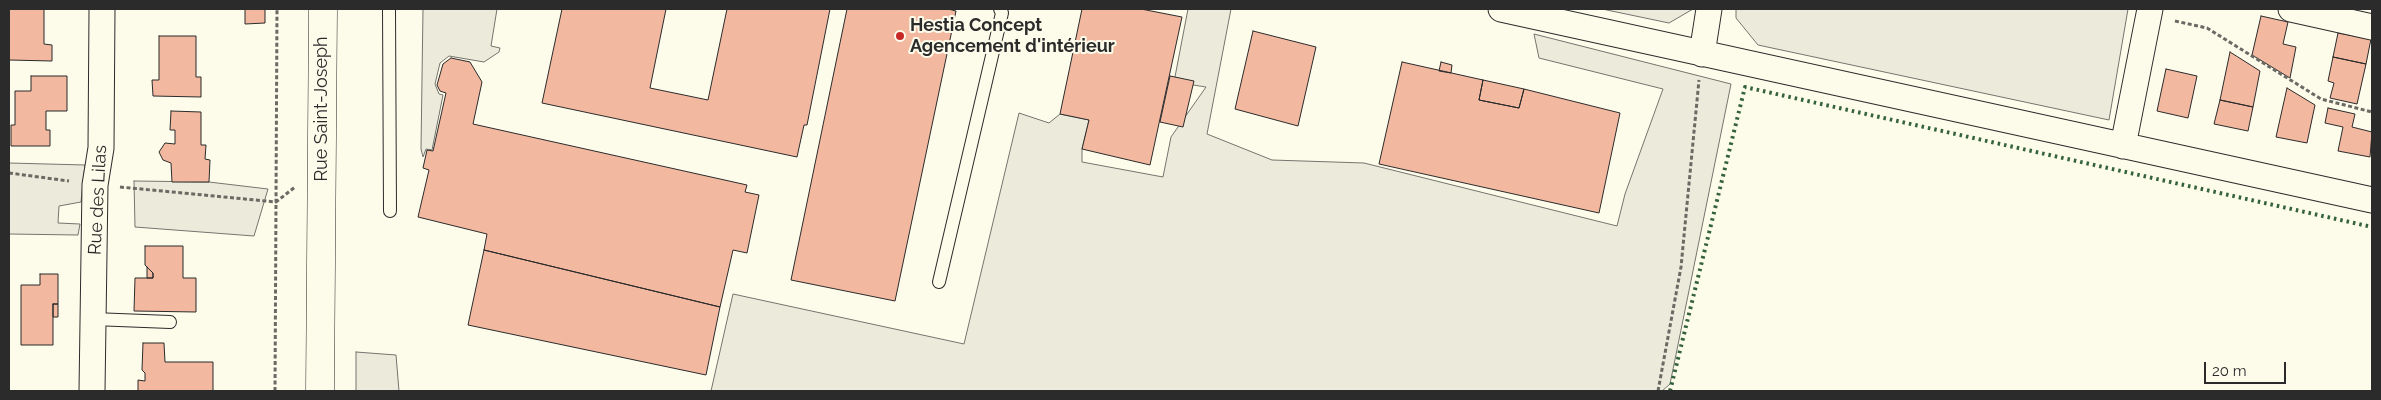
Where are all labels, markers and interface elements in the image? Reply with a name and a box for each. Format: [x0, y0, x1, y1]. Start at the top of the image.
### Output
place label: Hestia Concept Agencement d'intérieur [910, 15, 1115, 58]
marker: Hestia Concept Agencement d'intérieur [894, 30, 906, 42]
street label: Rue Saint-Joseph [311, 36, 333, 182]
street label: Rue des Lilas [84, 144, 112, 256]
scale bar [2206, 352, 2288, 384]
text: 20 m [2212, 362, 2247, 380]

